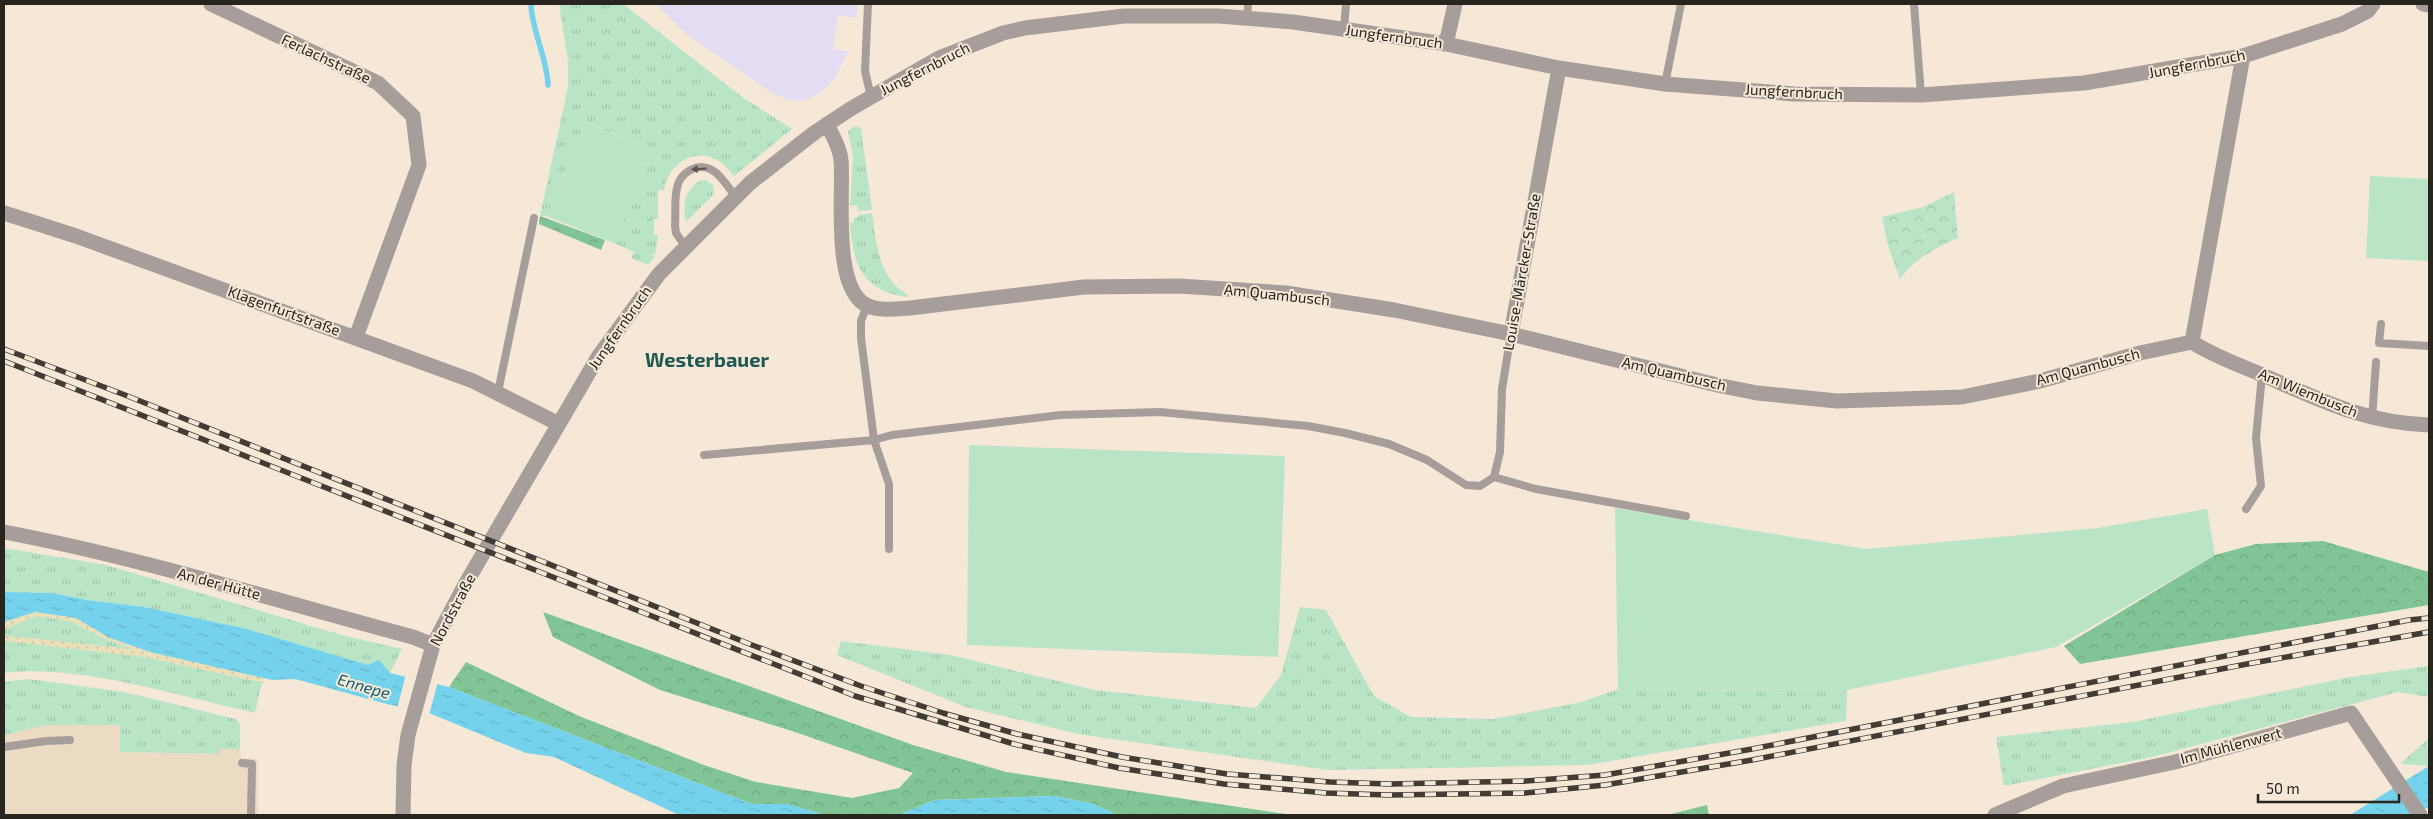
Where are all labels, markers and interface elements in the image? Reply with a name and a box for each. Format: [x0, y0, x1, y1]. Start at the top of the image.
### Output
street label: Jungfernbruch [1344, 20, 1444, 52]
street label: Ferlachstraße [279, 30, 374, 87]
street label: Jungfernbruch [877, 38, 972, 98]
street label: Jungfernbruch [2147, 45, 2247, 81]
street label: Jungfernbruch [1745, 79, 1844, 103]
one-way arrow [690, 165, 706, 173]
street label: Louise-Märcker-Straße [1498, 192, 1544, 352]
street label: Am Quambusch [1223, 279, 1331, 310]
street label: Klagenfurtstraße [226, 281, 343, 339]
street label: Jungfernbruch [584, 282, 655, 373]
street label: Am Quambusch [2034, 344, 2142, 389]
district label: Westerbauer [645, 347, 769, 371]
street label: Am Quambusch [1620, 352, 1728, 395]
street label: Am Wiembusch [2256, 364, 2361, 420]
street label: An der Hütte [176, 563, 263, 603]
street label: Nordstraße [426, 570, 479, 649]
water label: Ennepe [336, 669, 393, 702]
street label: Im Mühlenwert [2178, 723, 2284, 767]
scale bar [2258, 772, 2399, 804]
text: 50 m [2266, 779, 2300, 797]

